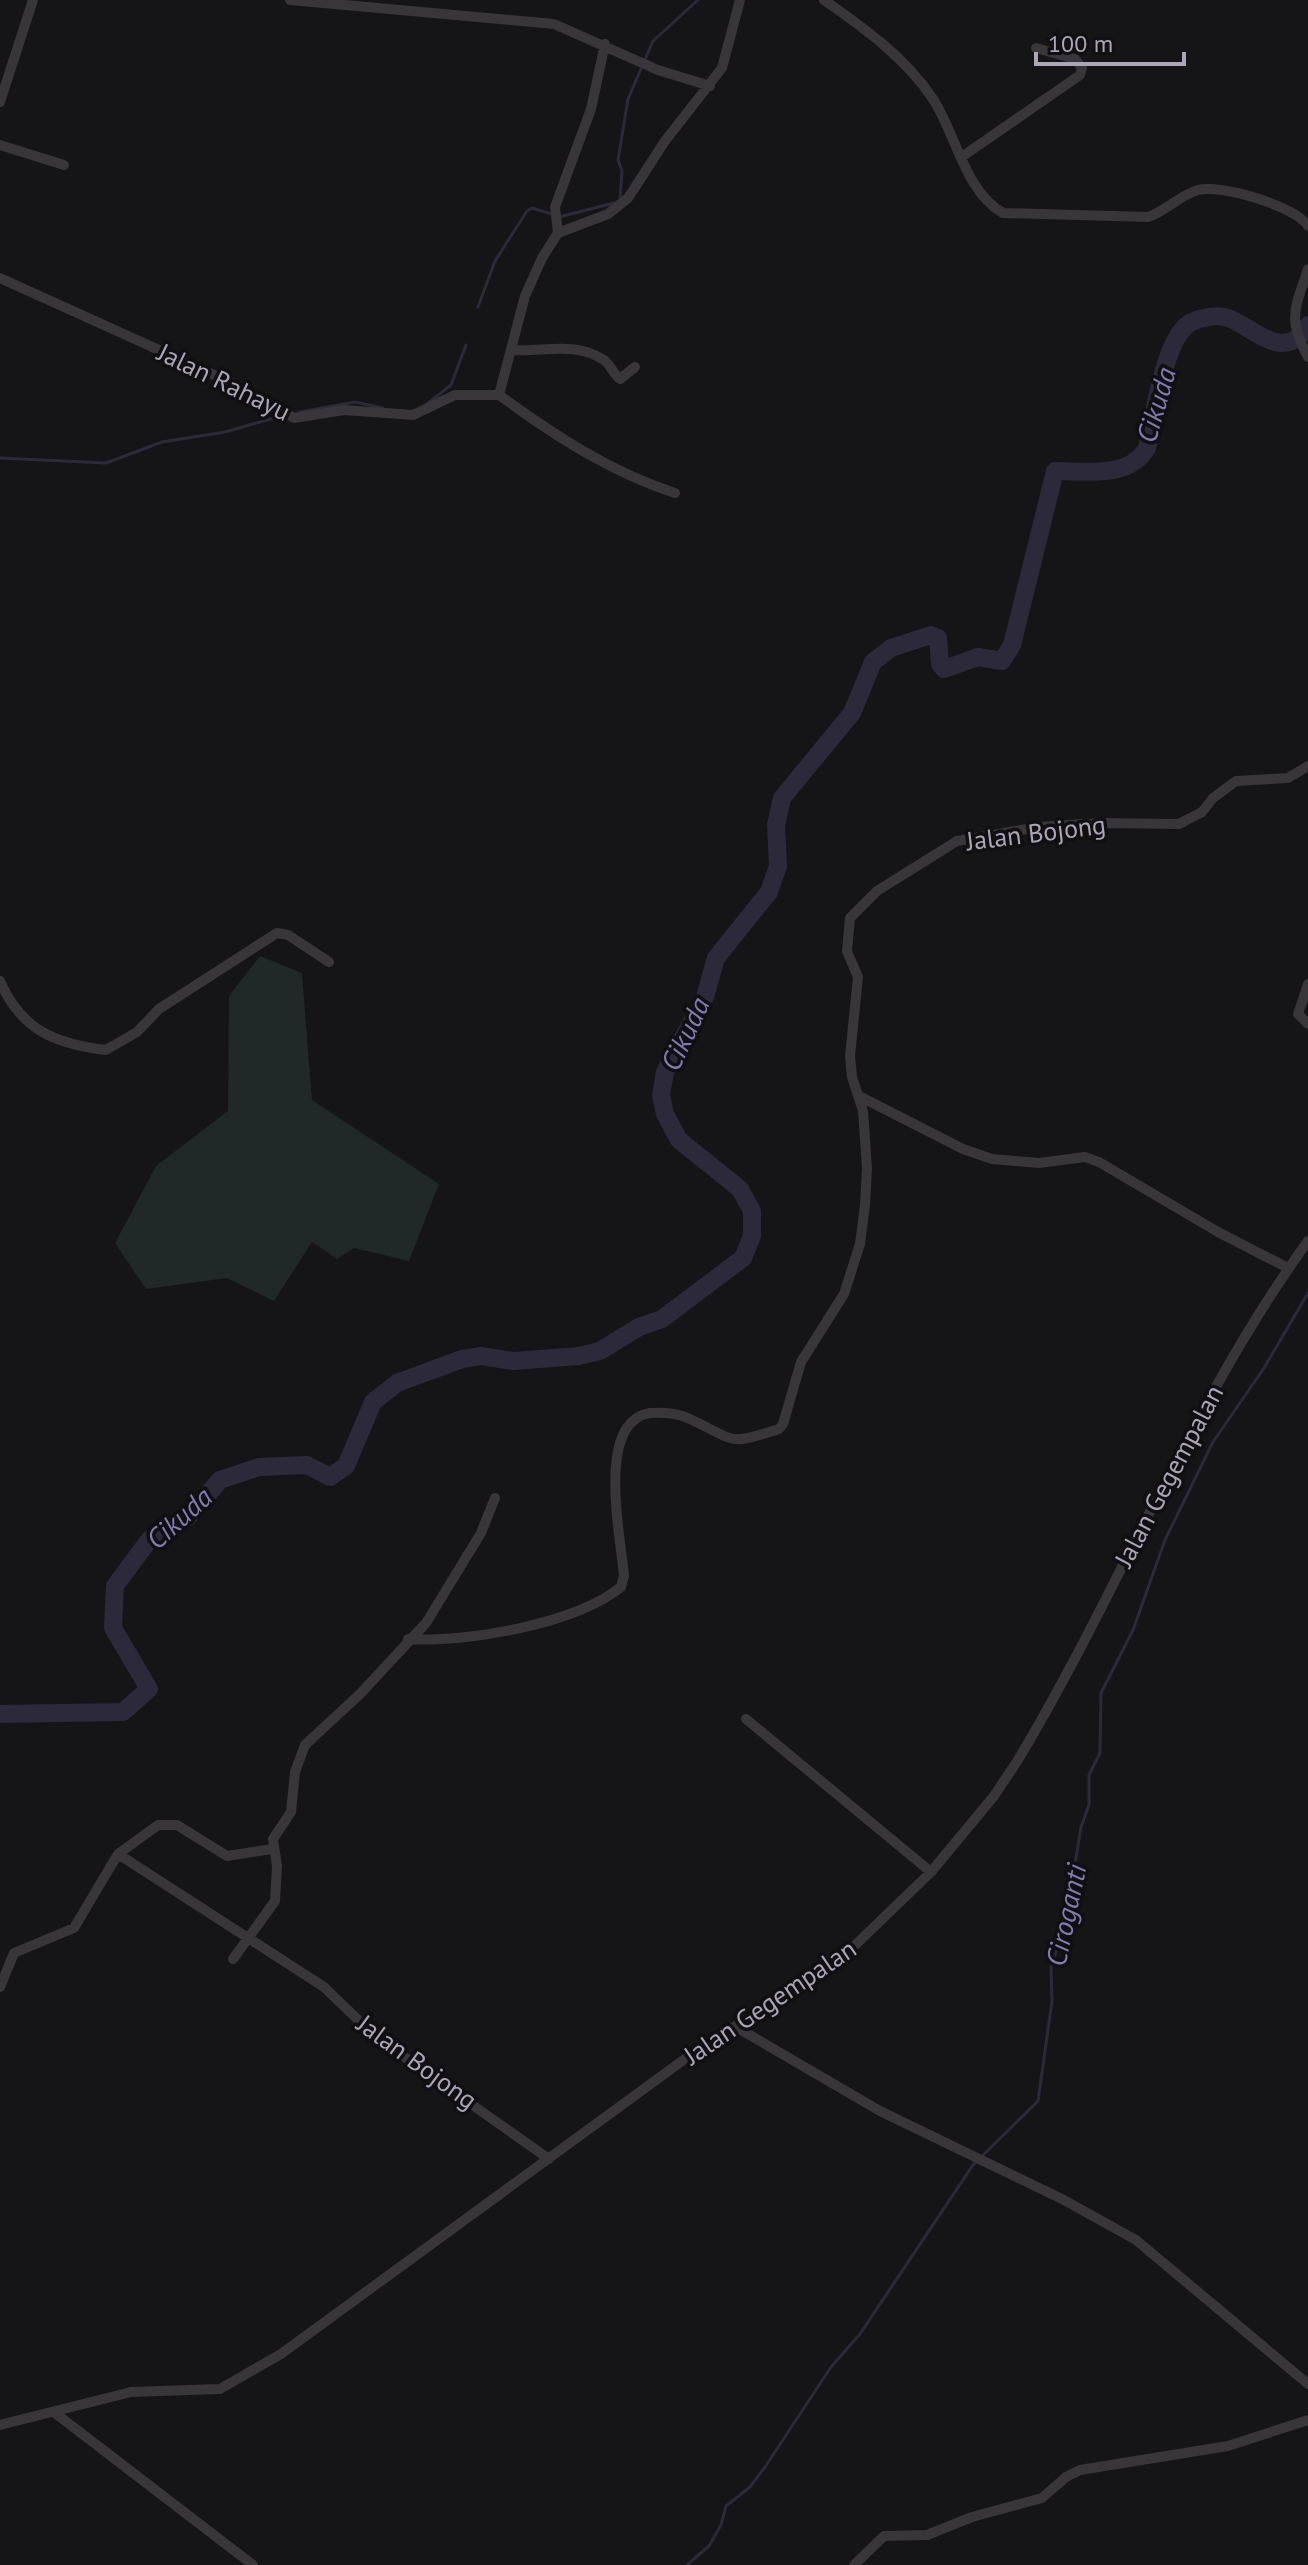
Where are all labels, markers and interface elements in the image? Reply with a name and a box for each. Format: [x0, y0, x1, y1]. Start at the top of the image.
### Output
scale bar [1036, 16, 1184, 66]
text: 100 m [1048, 28, 1113, 59]
street label: Jalan Rahayu [152, 335, 296, 428]
water label: Cikuda [1127, 363, 1184, 447]
street label: Jalan Bojong [963, 808, 1108, 858]
water label: Cikuda [652, 991, 718, 1076]
street label: Jalan Gegempalan [1106, 1379, 1230, 1573]
water label: Cikuda [138, 1478, 220, 1557]
water label: Ciroganti [1037, 1860, 1095, 1969]
street label: Jalan Gegempalan [676, 1932, 862, 2072]
street label: Jalan Bojong [350, 2006, 484, 2116]

